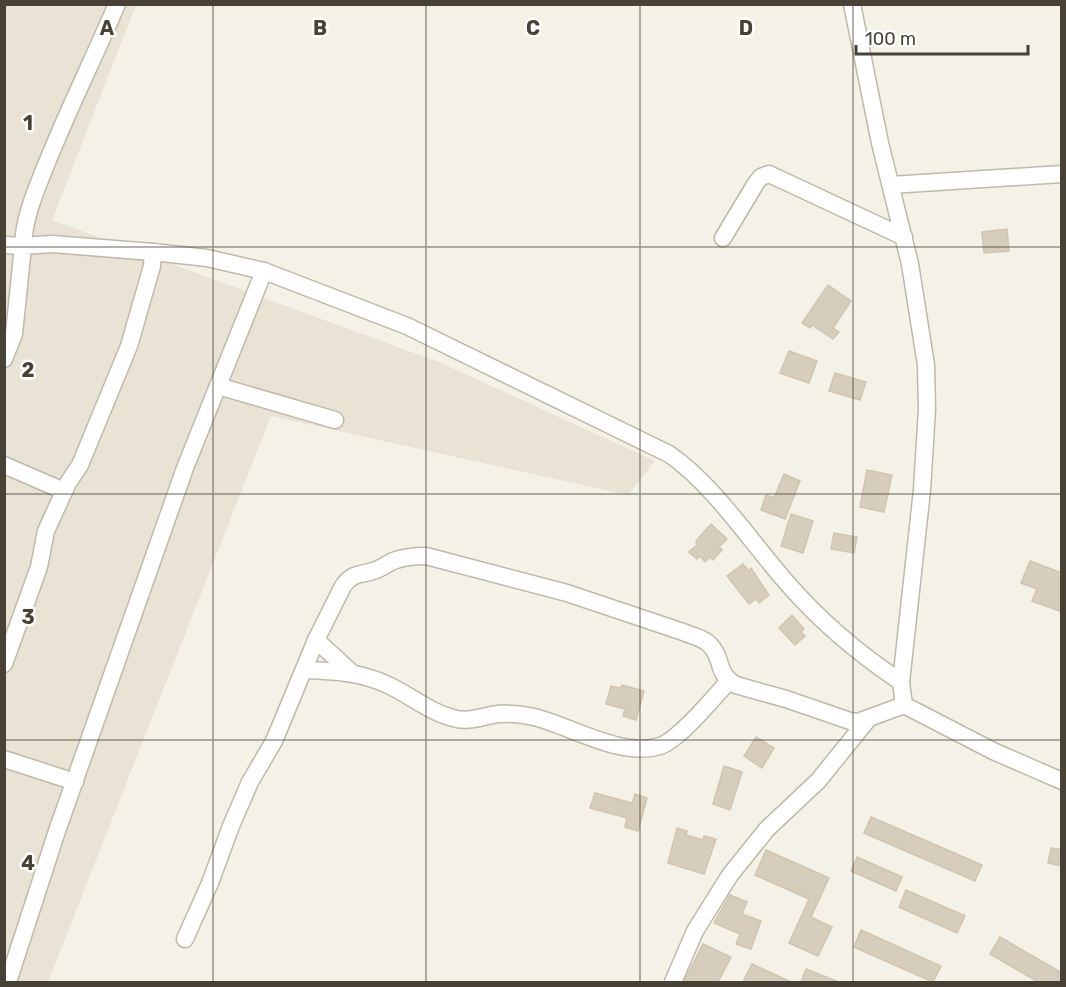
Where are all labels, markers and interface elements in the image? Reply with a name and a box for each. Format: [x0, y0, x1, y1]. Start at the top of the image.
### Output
text: A [100, 16, 115, 40]
text: B [313, 16, 327, 40]
text: C [526, 16, 540, 40]
text: D [739, 16, 753, 40]
scale bar [856, 18, 1028, 56]
text: 100 m [865, 28, 916, 50]
text: 1 [23, 111, 33, 135]
text: 2 [22, 358, 35, 382]
text: 3 [21, 605, 35, 629]
text: 4 [21, 851, 35, 875]

